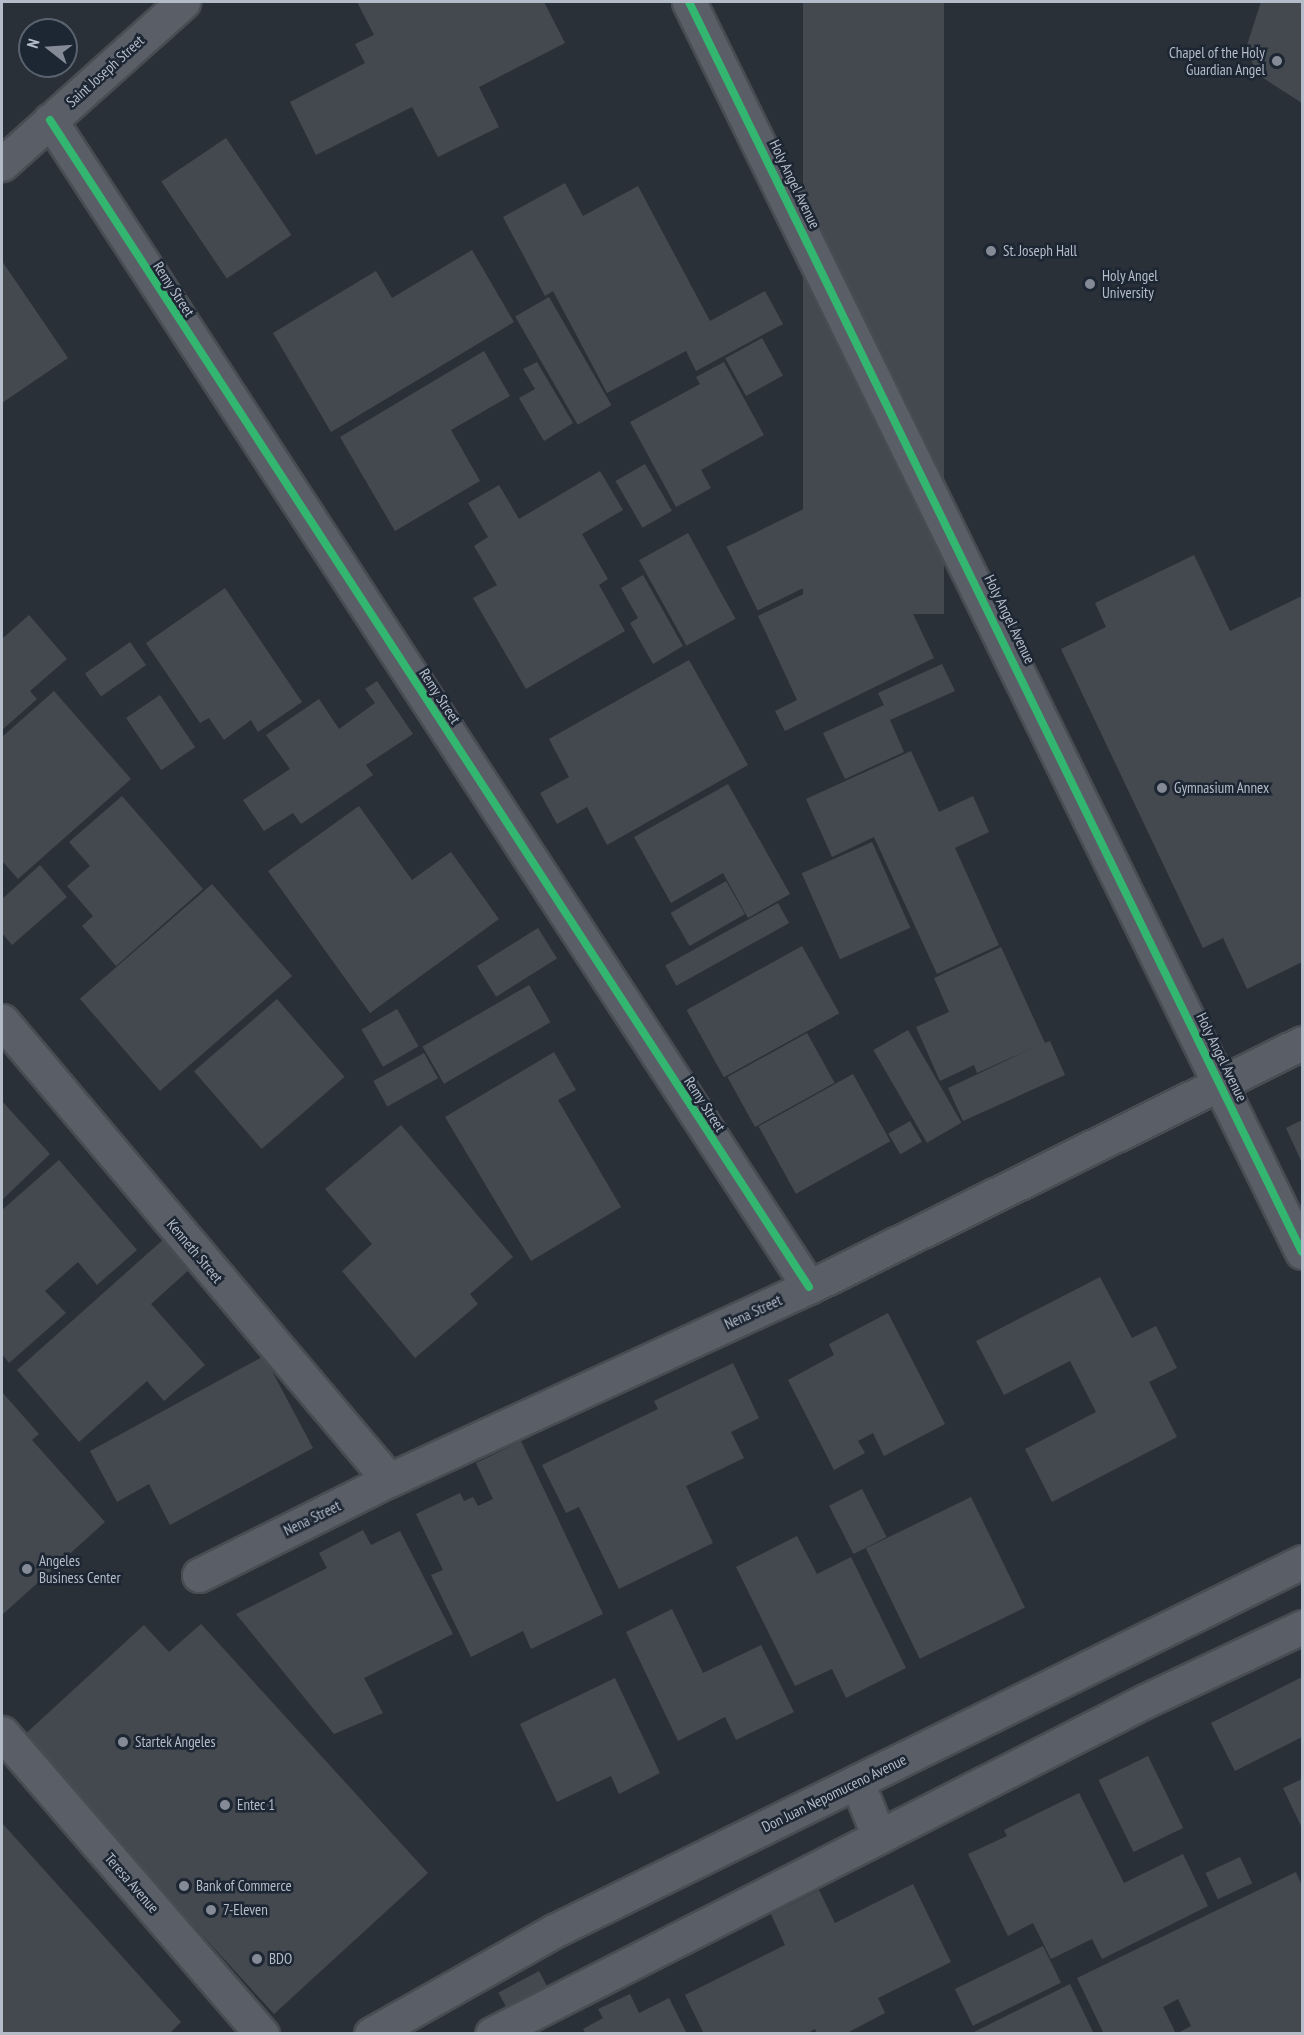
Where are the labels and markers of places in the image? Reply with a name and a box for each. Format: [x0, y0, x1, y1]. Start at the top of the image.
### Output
place label: Chapel of the Holy Guardian Angel [1169, 43, 1265, 78]
marker: Chapel of the Holy Guardian Angel [1270, 54, 1284, 68]
place label: St. Joseph Hall [1003, 242, 1078, 260]
marker: St. Joseph Hall [984, 244, 998, 258]
place label: Holy Angel University [1102, 266, 1159, 301]
marker: Holy Angel University [1083, 277, 1097, 291]
place label: Gymnasium Annex [1174, 779, 1270, 797]
marker: Gymnasium Annex [1155, 781, 1169, 795]
place label: Angeles Business Center [39, 1551, 121, 1586]
marker: Angeles Business Center [20, 1562, 34, 1576]
place label: Startek Angeles [135, 1733, 216, 1751]
marker: Startek Angeles [116, 1735, 130, 1749]
place label: Entec 1 [237, 1796, 275, 1814]
marker: Entec 1 [218, 1798, 232, 1812]
place label: Bank of Commerce [196, 1877, 292, 1895]
marker: Bank of Commerce [177, 1879, 191, 1893]
place label: 7-Eleven [223, 1901, 268, 1919]
marker: 7-Eleven [204, 1903, 218, 1917]
place label: BDO [269, 1950, 292, 1968]
marker: BDO [250, 1952, 264, 1966]

